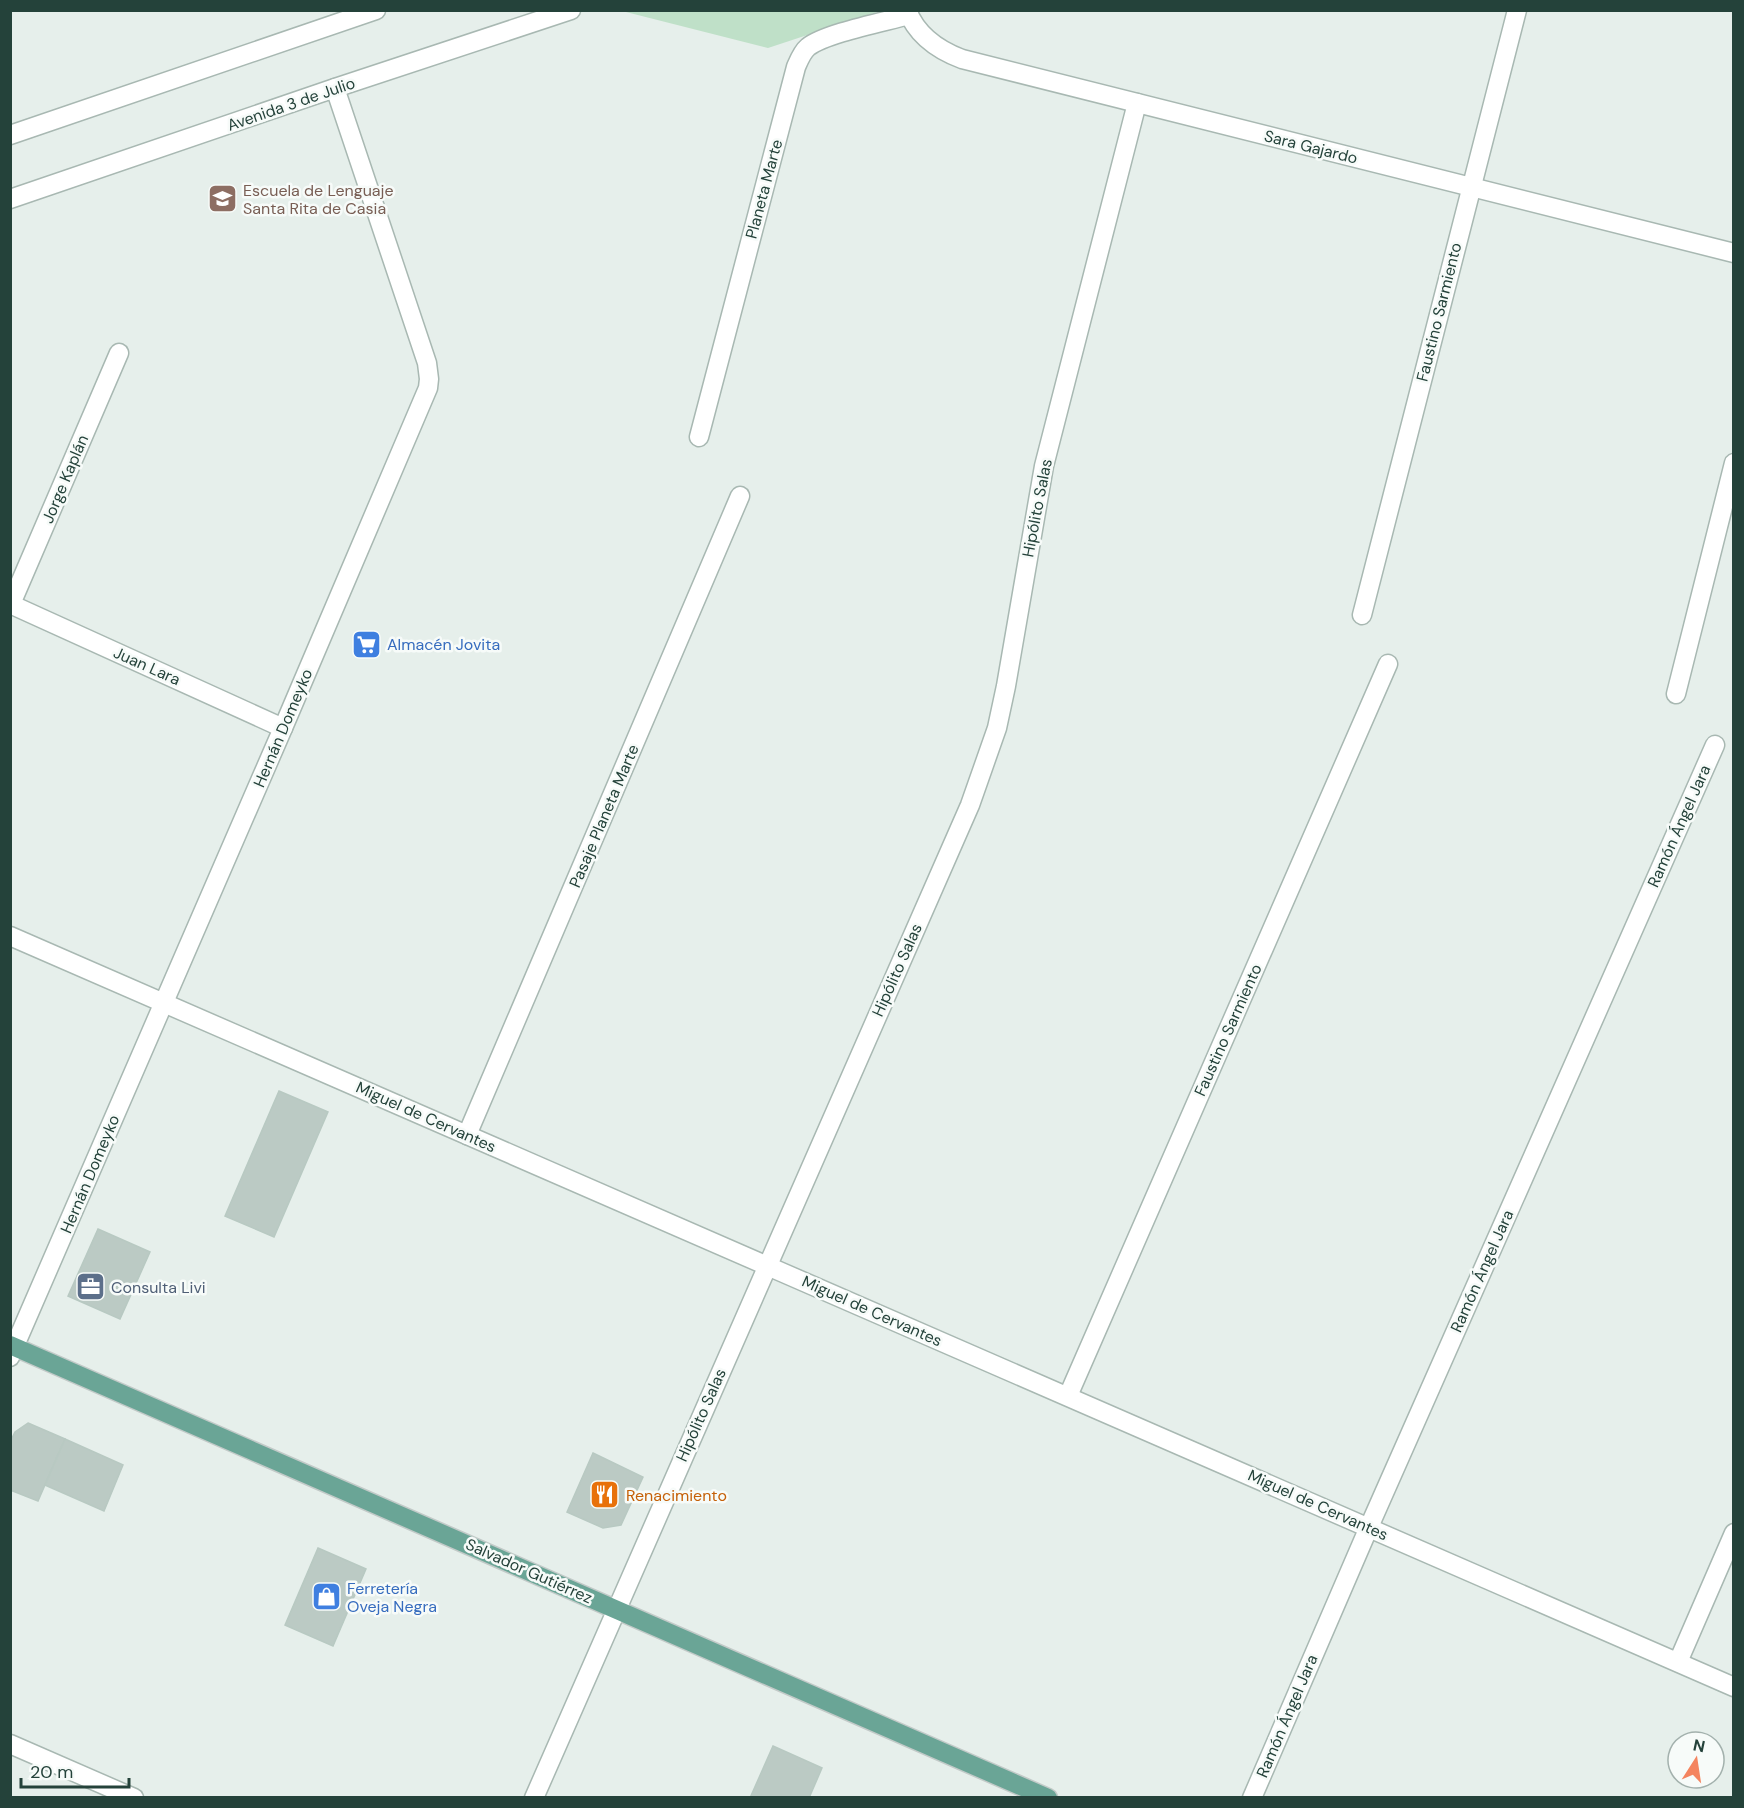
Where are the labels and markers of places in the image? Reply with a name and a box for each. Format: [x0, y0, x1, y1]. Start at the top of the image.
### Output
place label: Escuela de Lenguaje Santa Rita de Casia [243, 180, 394, 219]
school or university icon: Escuela de Lenguaje Santa Rita de Casia [206, 183, 238, 215]
supermarket icon: Almacén Jovita [350, 628, 382, 660]
place label: Almacén Jovita [387, 634, 500, 655]
office icon: Consulta Livi [74, 1271, 106, 1303]
place label: Consulta Livi [111, 1277, 206, 1298]
restaurant icon: Renacimiento [589, 1479, 621, 1511]
place label: Renacimiento [626, 1485, 727, 1506]
place label: Ferretería Oveja Negra [347, 1578, 437, 1617]
shop icon: Ferretería Oveja Negra [310, 1581, 342, 1613]

